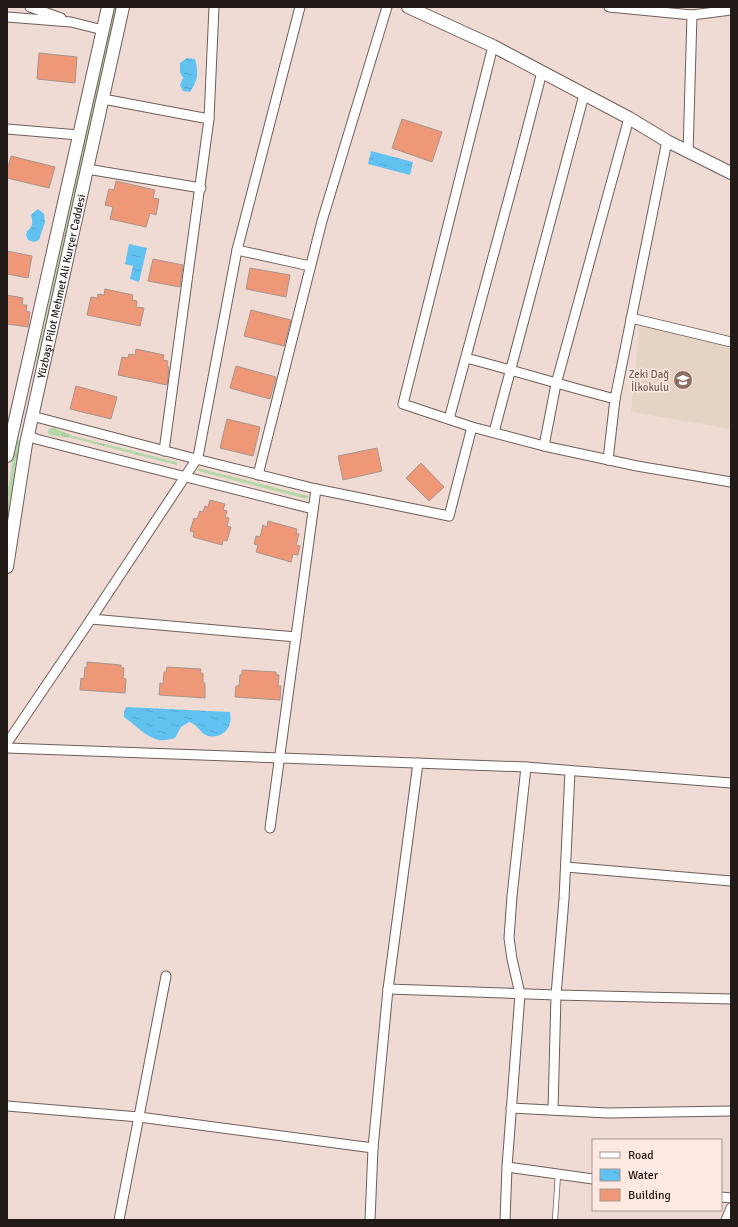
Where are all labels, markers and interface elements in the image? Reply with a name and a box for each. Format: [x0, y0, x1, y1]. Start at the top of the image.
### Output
street label: Yüzbaşı Pilot Mehmet Ali Kurçer Caddesi [35, 193, 88, 380]
place label: Zeki Dağ İlkokulu [628, 368, 669, 394]
school or university icon: Zeki Dağ İlkokulu [672, 369, 694, 391]
legend [592, 1139, 722, 1211]
text: Road [628, 1148, 654, 1163]
text: Water [628, 1168, 659, 1183]
text: Building [628, 1188, 671, 1203]

